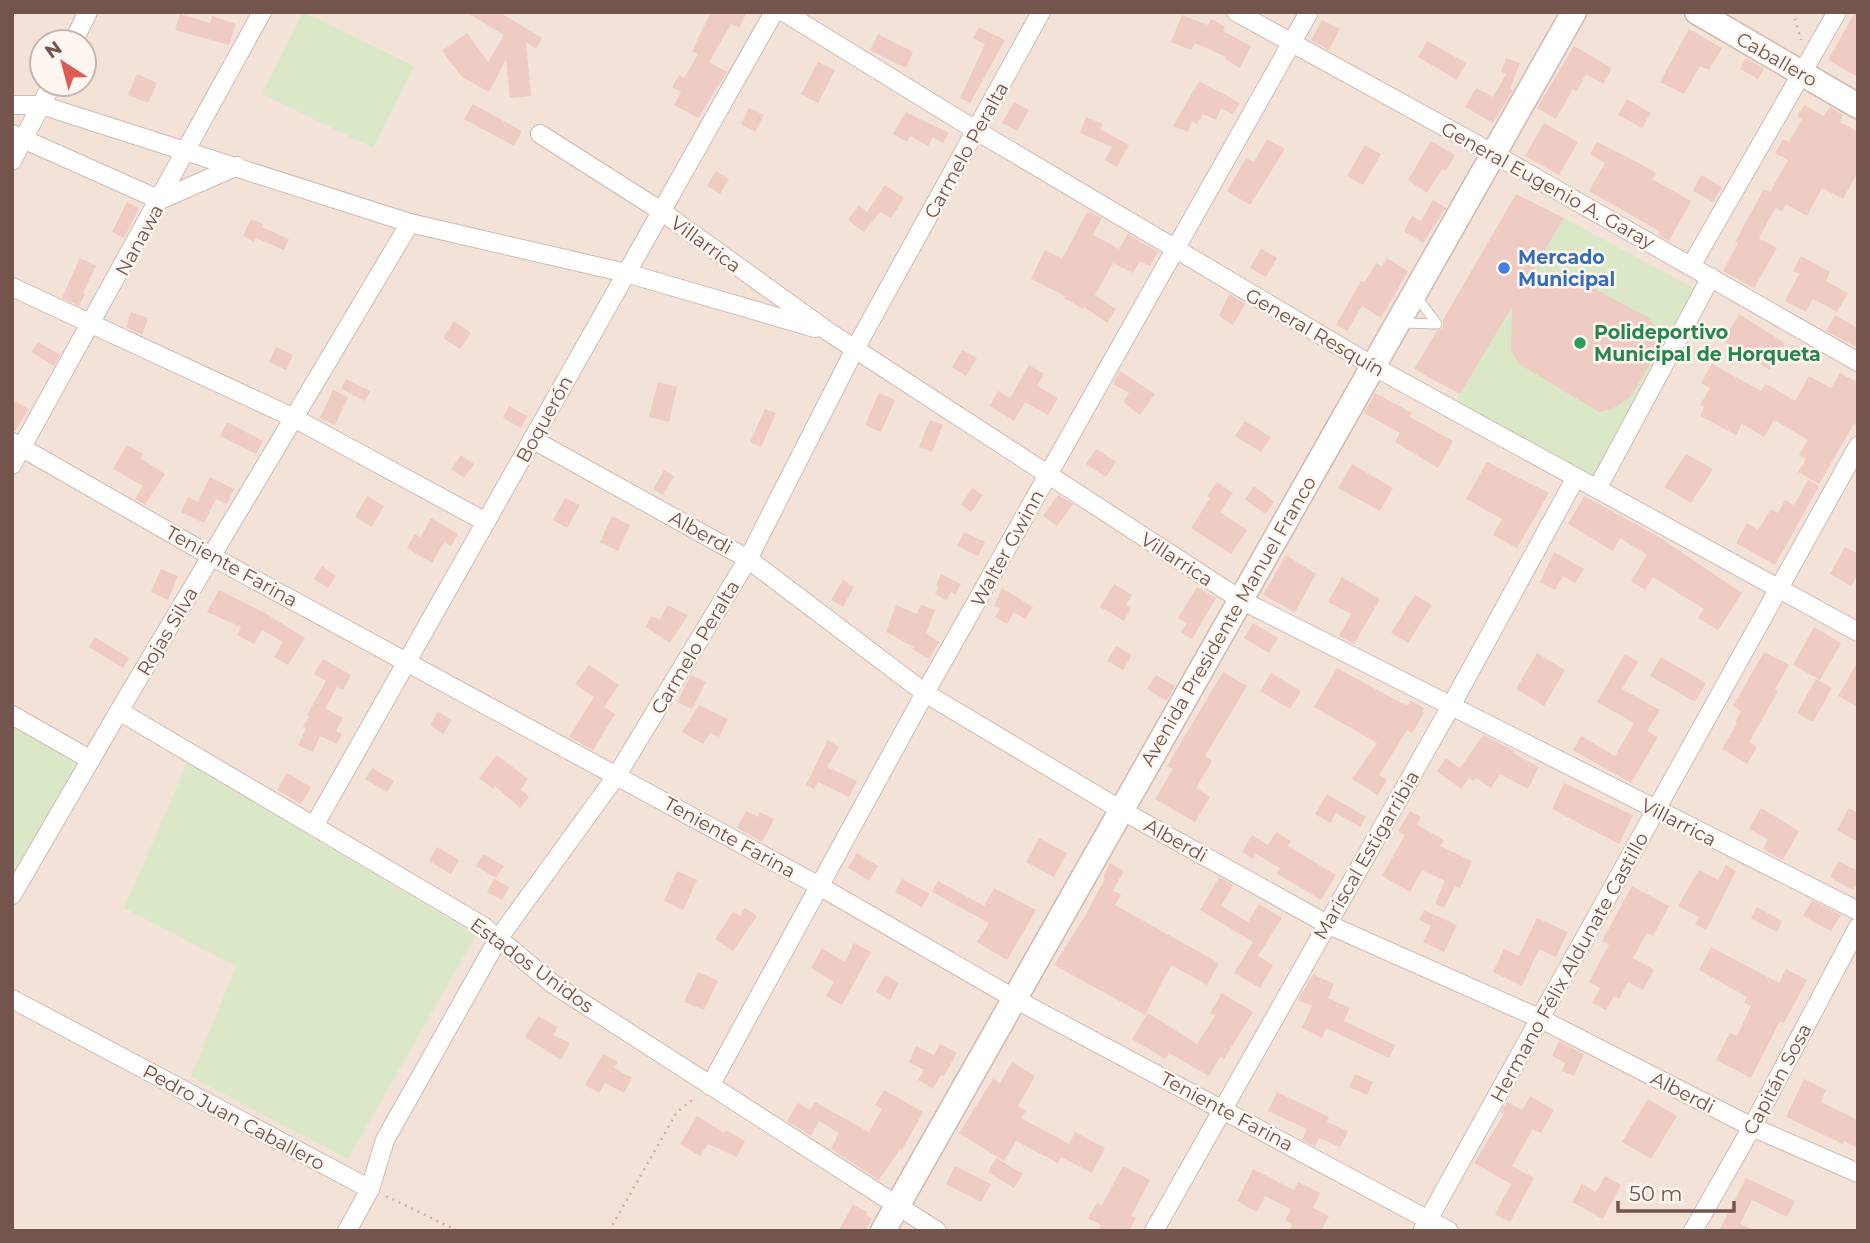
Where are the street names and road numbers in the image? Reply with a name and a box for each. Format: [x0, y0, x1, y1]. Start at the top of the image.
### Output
street label: Caballero [1732, 27, 1821, 92]
street label: Carmelo Peralta [920, 78, 1013, 222]
street label: General Eugenio A. Garay [1437, 117, 1659, 254]
street label: Nanawa [110, 201, 168, 280]
street label: Villarrica [666, 211, 745, 278]
street label: General Resquín [1241, 283, 1388, 382]
street label: Boquerón [511, 372, 578, 467]
street label: Avenida Presidente Manuel Franco [1136, 472, 1321, 770]
street label: Walter Gwinn [966, 486, 1049, 611]
street label: Alberdi [665, 506, 736, 559]
street label: Teniente Farina [162, 521, 302, 612]
street label: Villarrica [1136, 528, 1217, 591]
street label: Carmelo Peralta [646, 576, 744, 718]
street label: Rojas Silva [132, 583, 203, 680]
street label: Mariscal Estigarribia [1309, 767, 1424, 944]
street label: Teniente Farina [660, 792, 800, 883]
street label: Villarrica [1637, 794, 1720, 851]
street label: Alberdi [1140, 814, 1211, 867]
street label: Hermano Félix Aldunate Castillo [1485, 828, 1653, 1106]
street label: Estados Unidos [466, 913, 598, 1018]
street label: Capitán Sosa [1738, 1020, 1816, 1139]
street label: Pedro Juan Caballero [139, 1060, 329, 1175]
street label: Teniente Farina [1157, 1067, 1297, 1156]
street label: Alberdi [1647, 1067, 1718, 1118]

